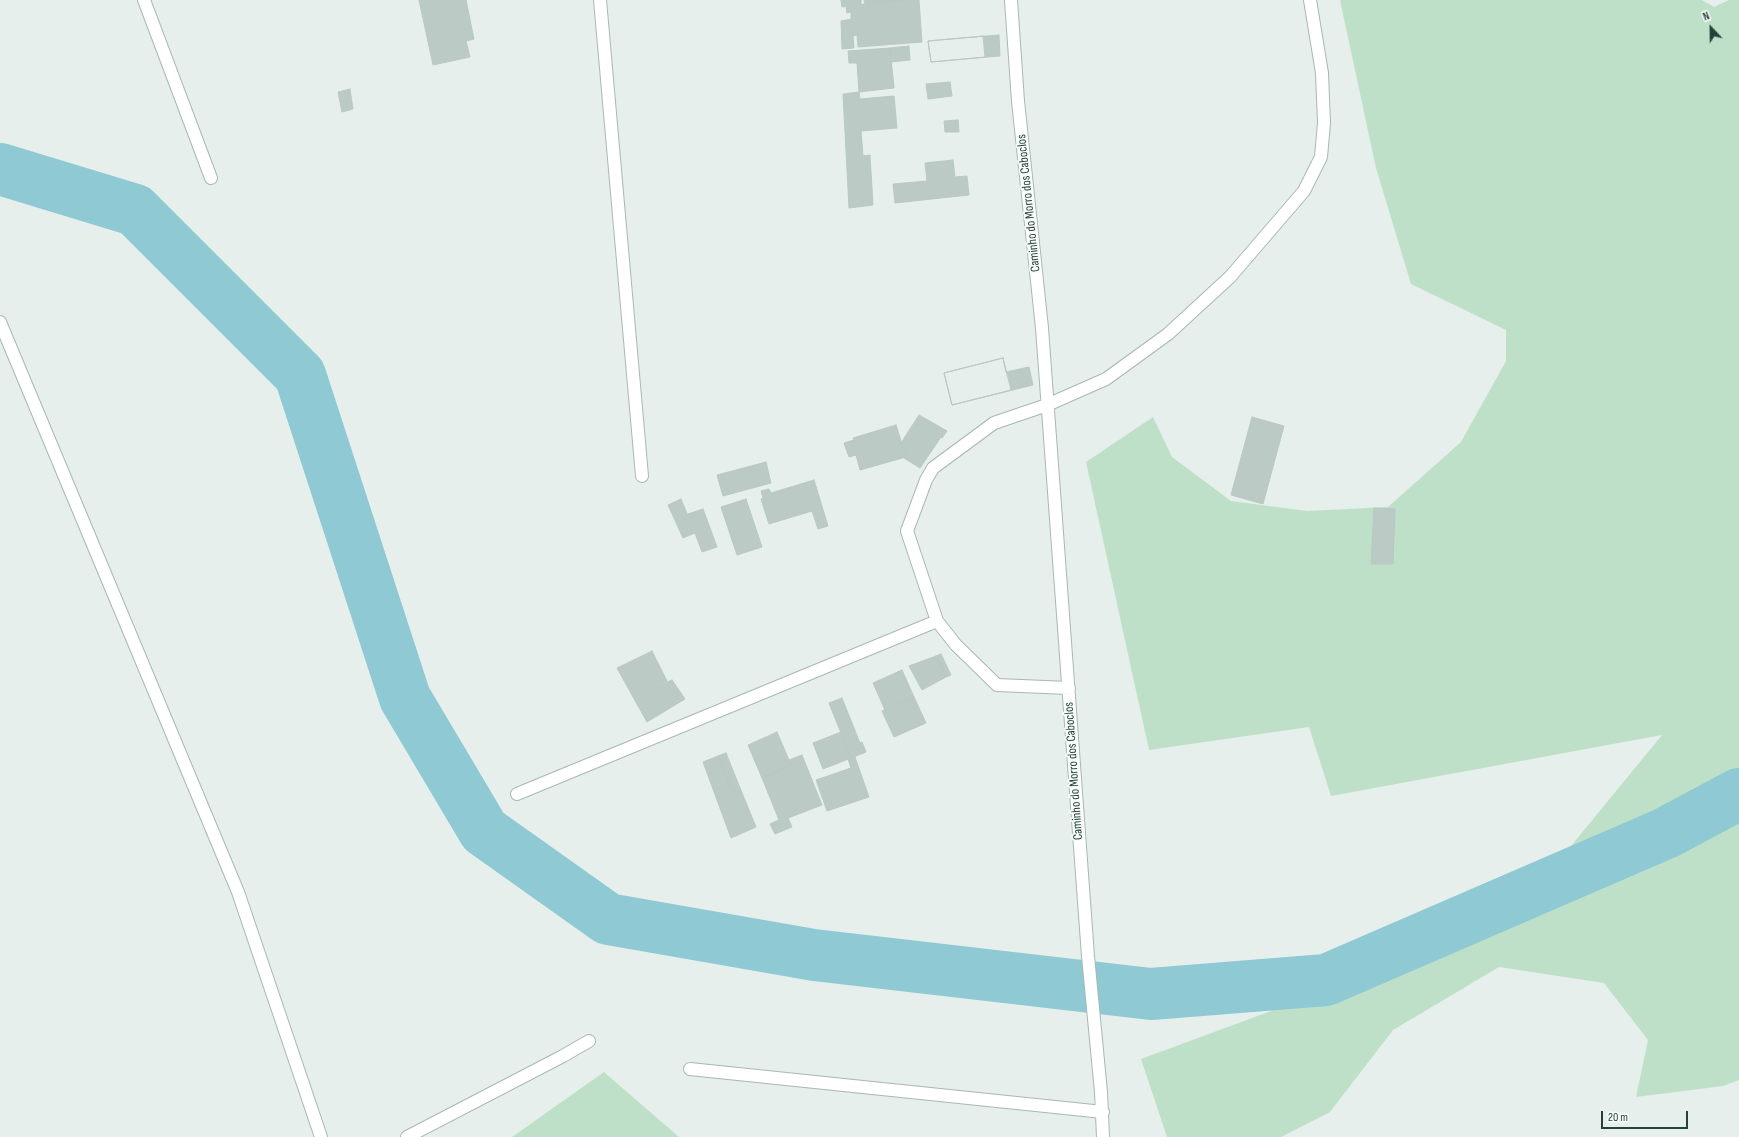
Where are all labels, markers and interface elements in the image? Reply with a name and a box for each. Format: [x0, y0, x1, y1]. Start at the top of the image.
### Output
north arrow [1691, 8, 1731, 48]
text: N [1701, 9, 1711, 24]
street label: Caminho do Morro dos Caboclos [1014, 133, 1044, 273]
street label: Caminho do Morro dos Caboclos [1061, 701, 1087, 841]
scale bar [1603, 1103, 1690, 1129]
text: 20 m [1608, 1110, 1628, 1125]

